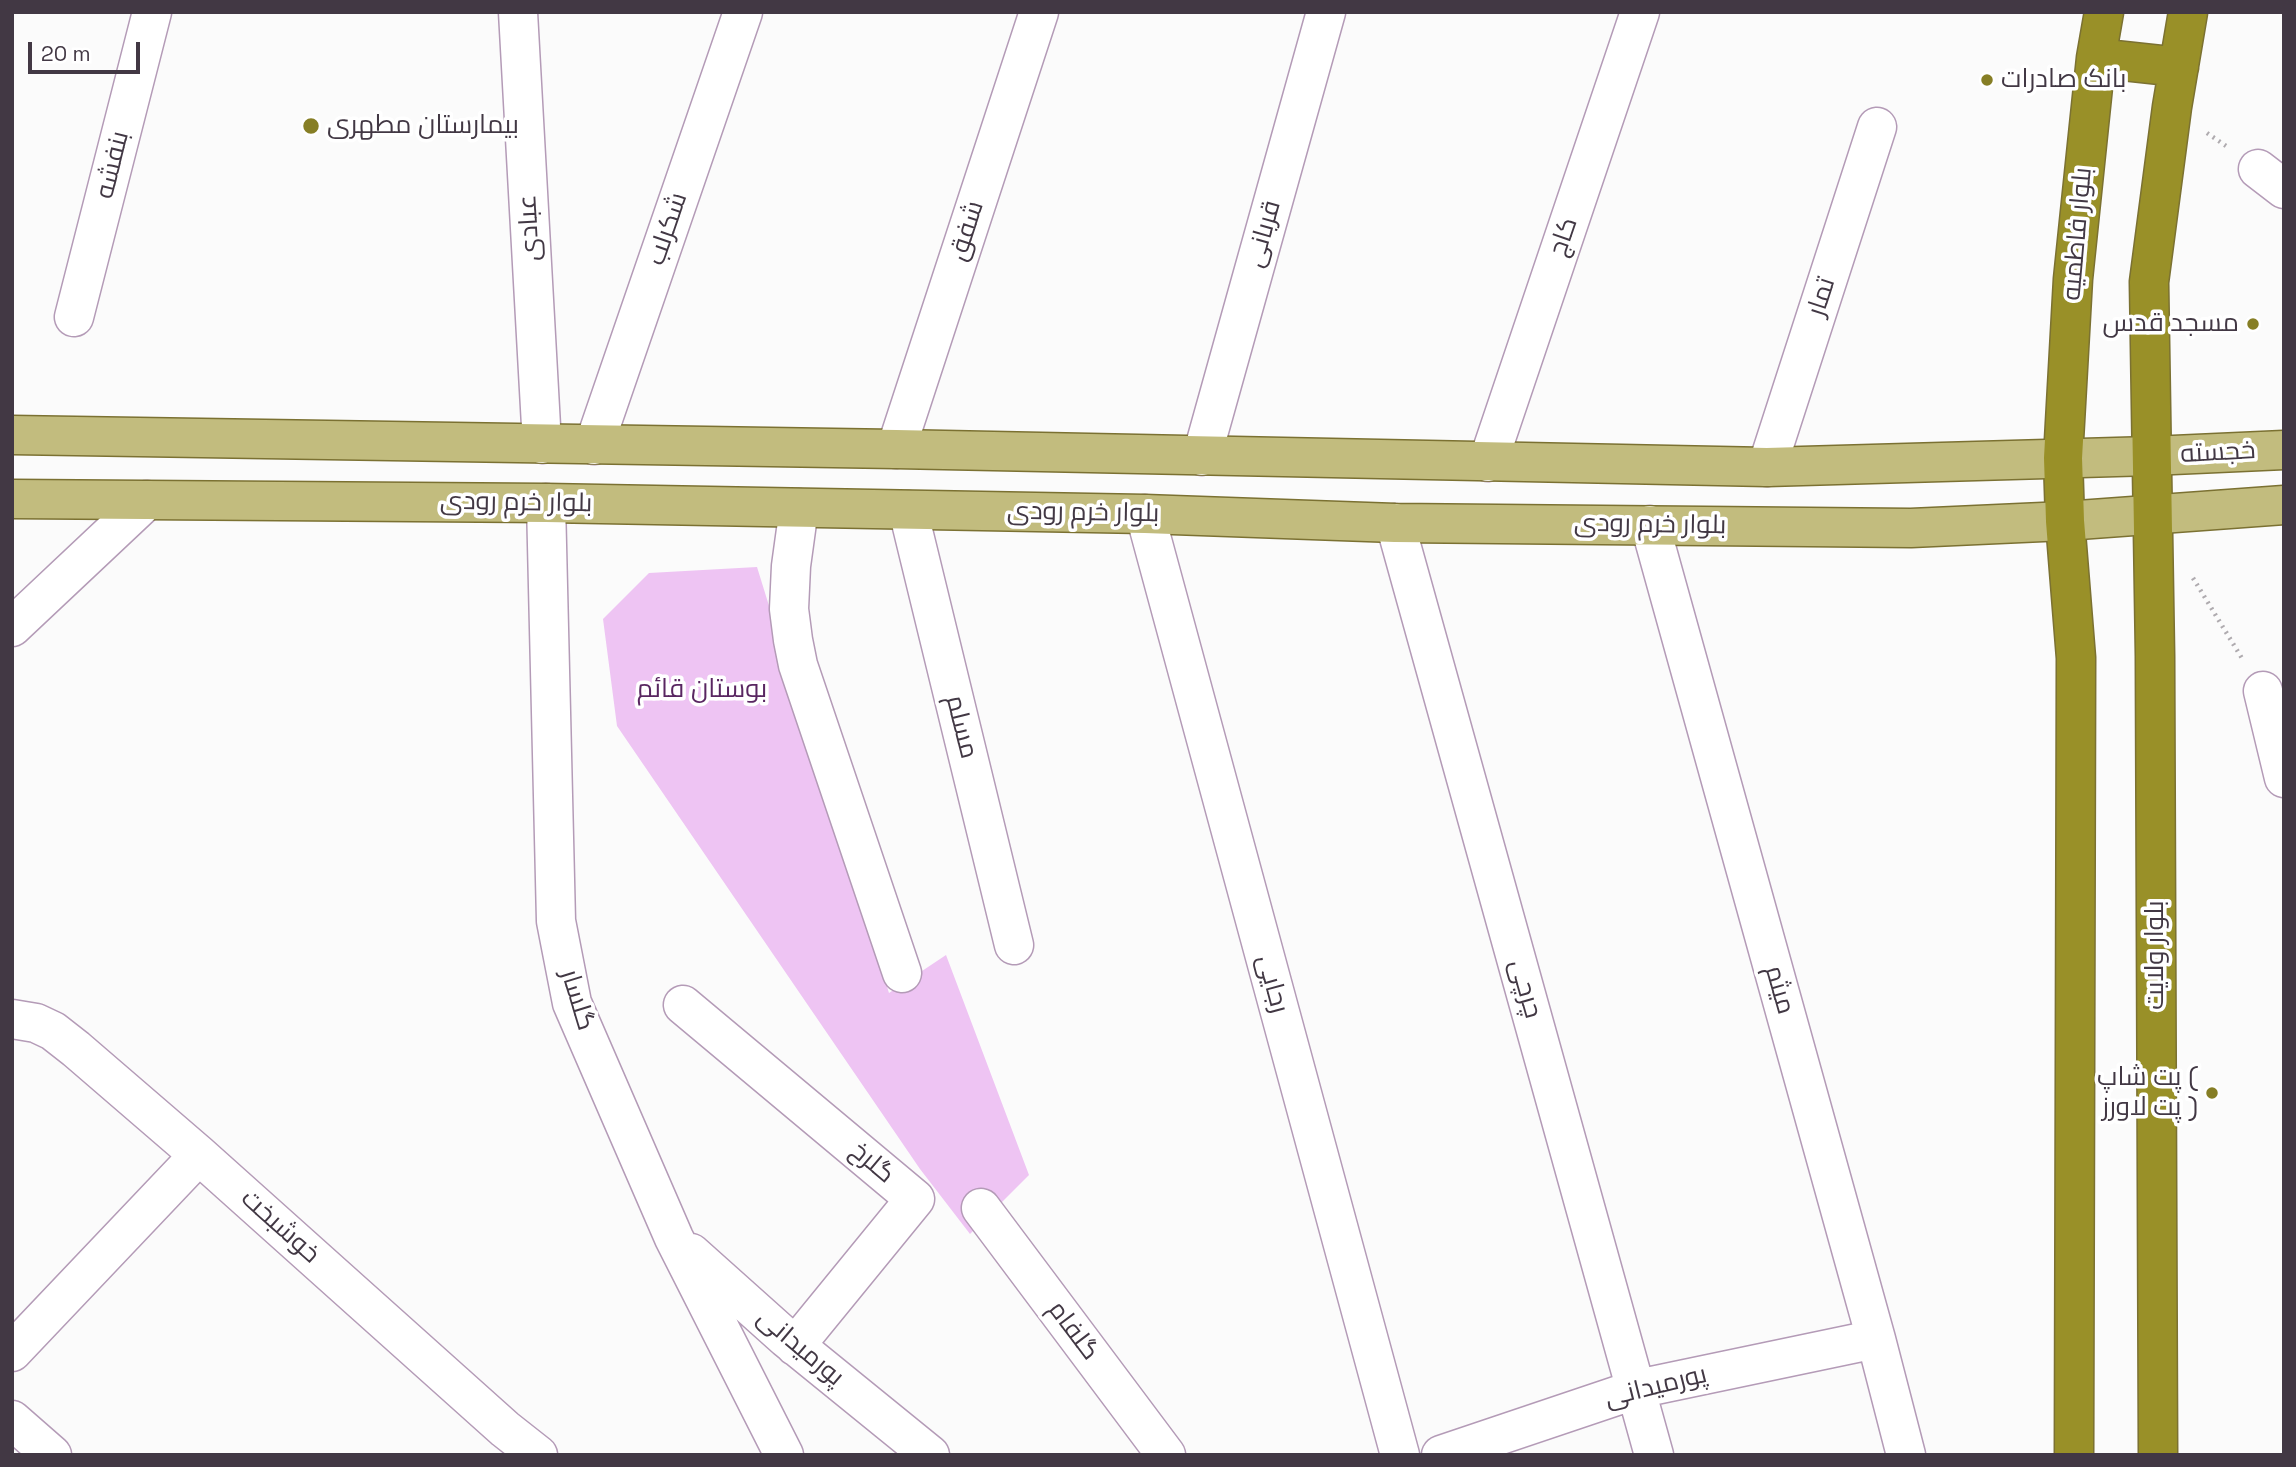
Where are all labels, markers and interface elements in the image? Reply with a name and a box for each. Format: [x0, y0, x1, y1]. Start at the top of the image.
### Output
scale bar [32, 28, 144, 72]
text: 20 m [41, 40, 91, 67]
place label: بانک صادرات [2001, 64, 2126, 96]
marker: بانک صادرات [1979, 72, 1995, 88]
place label: بیمارستان مطهری [327, 110, 519, 142]
marker: بیمارستان مطهری [301, 116, 321, 136]
street label: بنفشه [90, 128, 136, 202]
street label: بلوار فاطمیه [2057, 166, 2099, 302]
street label: شکرلب [641, 189, 695, 269]
street label: عبادی [513, 194, 547, 262]
street label: شفق [943, 197, 991, 265]
street label: قربانی [1240, 197, 1288, 271]
street label: کاج [1543, 213, 1585, 261]
street label: تمار [1801, 274, 1843, 320]
place label: مسجد قدس [2103, 308, 2239, 340]
marker: مسجد قدس [2245, 316, 2261, 332]
street label: خجسته [2180, 435, 2256, 471]
street label: بلوار خرم رودی [439, 486, 593, 520]
street label: بلوار خرم رودی [1006, 496, 1160, 530]
street label: بلوار خرم رودی [1573, 508, 1727, 542]
park label: بوستان قائم [637, 674, 767, 706]
street label: مسلم [938, 692, 984, 762]
street label: بلوار ولایت [2140, 900, 2172, 1010]
street label: رجایی [1249, 952, 1295, 1016]
street label: چرچی [1502, 956, 1548, 1022]
street label: میثم [1757, 962, 1801, 1018]
street label: گلسار [553, 966, 601, 1034]
place label: پت شاپ ( پت لاورز ) [2097, 1062, 2198, 1124]
marker: پت شاپ ( پت لاورز ) [2204, 1085, 2220, 1101]
street label: گلرخ [843, 1135, 901, 1191]
street label: خوشبخت [234, 1183, 326, 1271]
street label: گلفام [1041, 1295, 1105, 1367]
street label: پورمیدانی [750, 1303, 850, 1393]
street label: پورمیدانی [1602, 1359, 1710, 1415]

